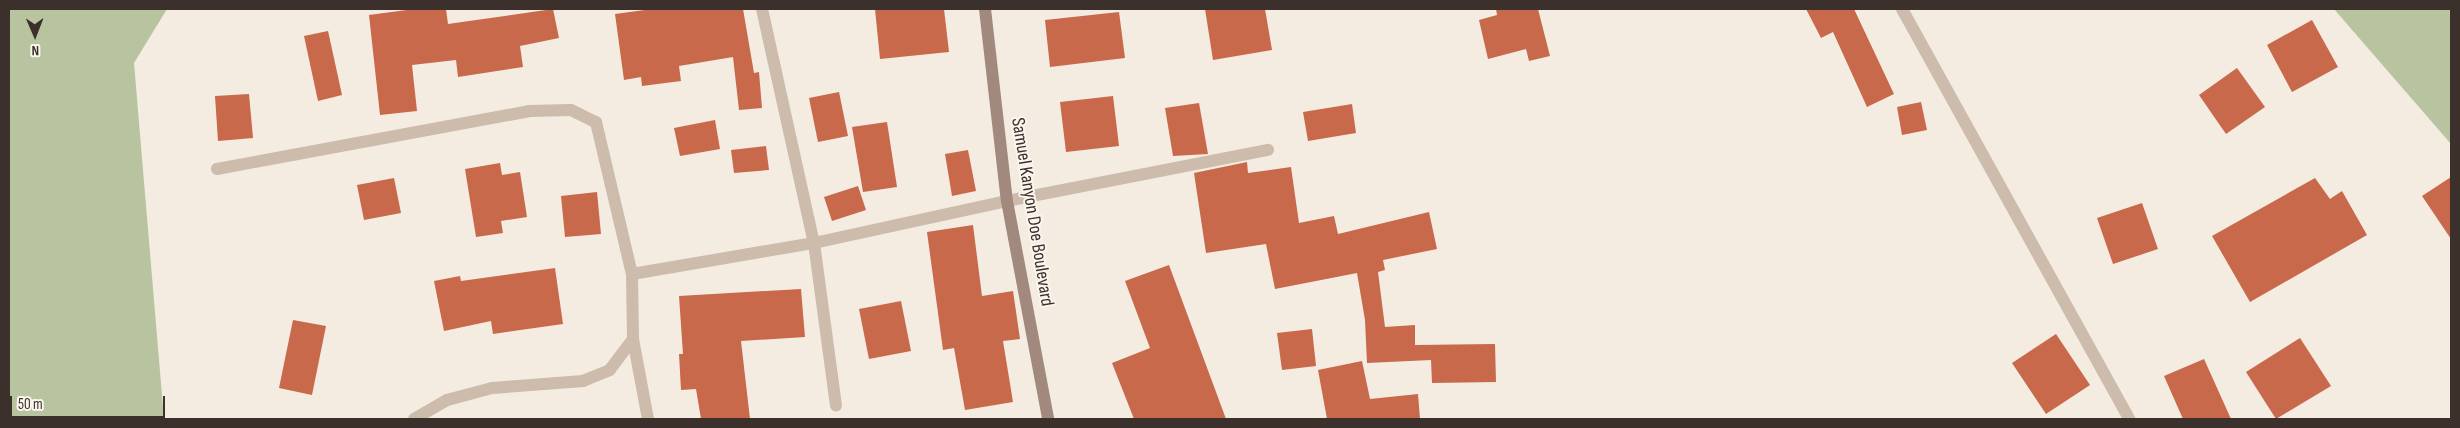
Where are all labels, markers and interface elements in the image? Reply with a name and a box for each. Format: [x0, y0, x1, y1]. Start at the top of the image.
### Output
north arrow [10, 10, 60, 60]
text: N [31, 42, 39, 59]
street label: Samuel Kanyon Doe Boulevard [1006, 116, 1058, 308]
scale bar [12, 386, 168, 418]
text: 50 m [18, 395, 43, 414]

